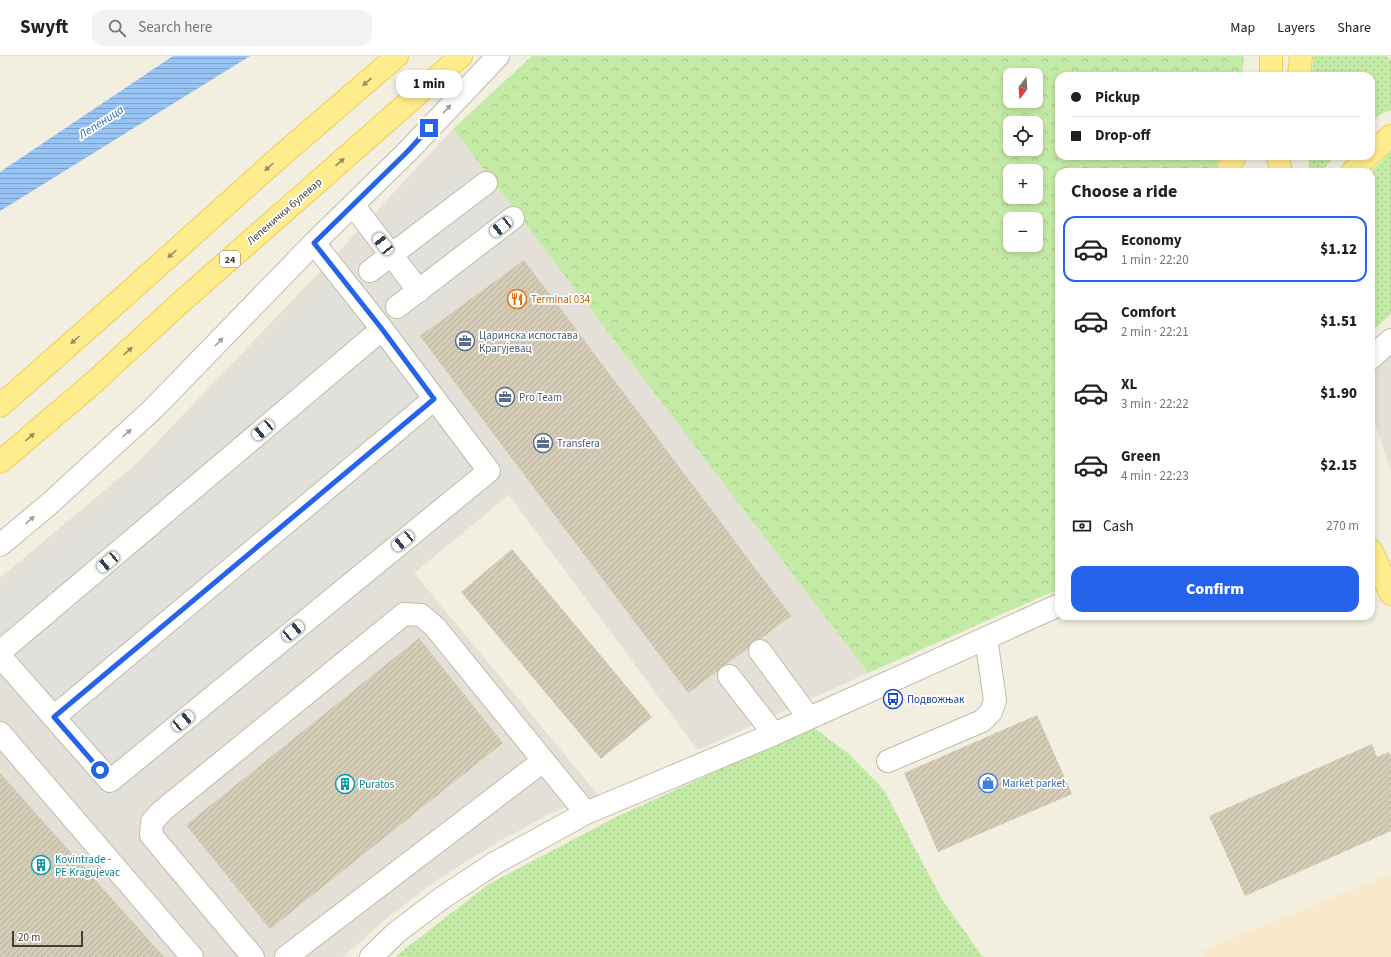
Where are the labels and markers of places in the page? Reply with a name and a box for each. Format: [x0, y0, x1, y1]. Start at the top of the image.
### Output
restaurant icon: Terminal 034 [506, 288, 528, 310]
place label: Terminal 034 [531, 292, 591, 307]
place label: Царинска испостава Крагујевац [479, 328, 578, 356]
office icon: Царинска испостава Крагујевац [454, 330, 476, 352]
office icon: Pro Team [494, 386, 516, 408]
place label: Pro Team [519, 390, 562, 405]
office icon: Transfera [532, 432, 554, 454]
place label: Transfera [557, 436, 600, 451]
bus stop icon: Подвожњак [882, 688, 904, 710]
place label: Подвожњак [907, 692, 965, 707]
shop icon: Market parket [977, 772, 999, 794]
building icon: Puratos [334, 773, 356, 795]
place label: Market parket [1002, 776, 1066, 791]
place label: Puratos [359, 777, 395, 792]
place label: Kovintrade - PE Kragujevac [55, 852, 120, 880]
building icon: Kovintrade - PE Kragujevac [30, 854, 52, 876]

